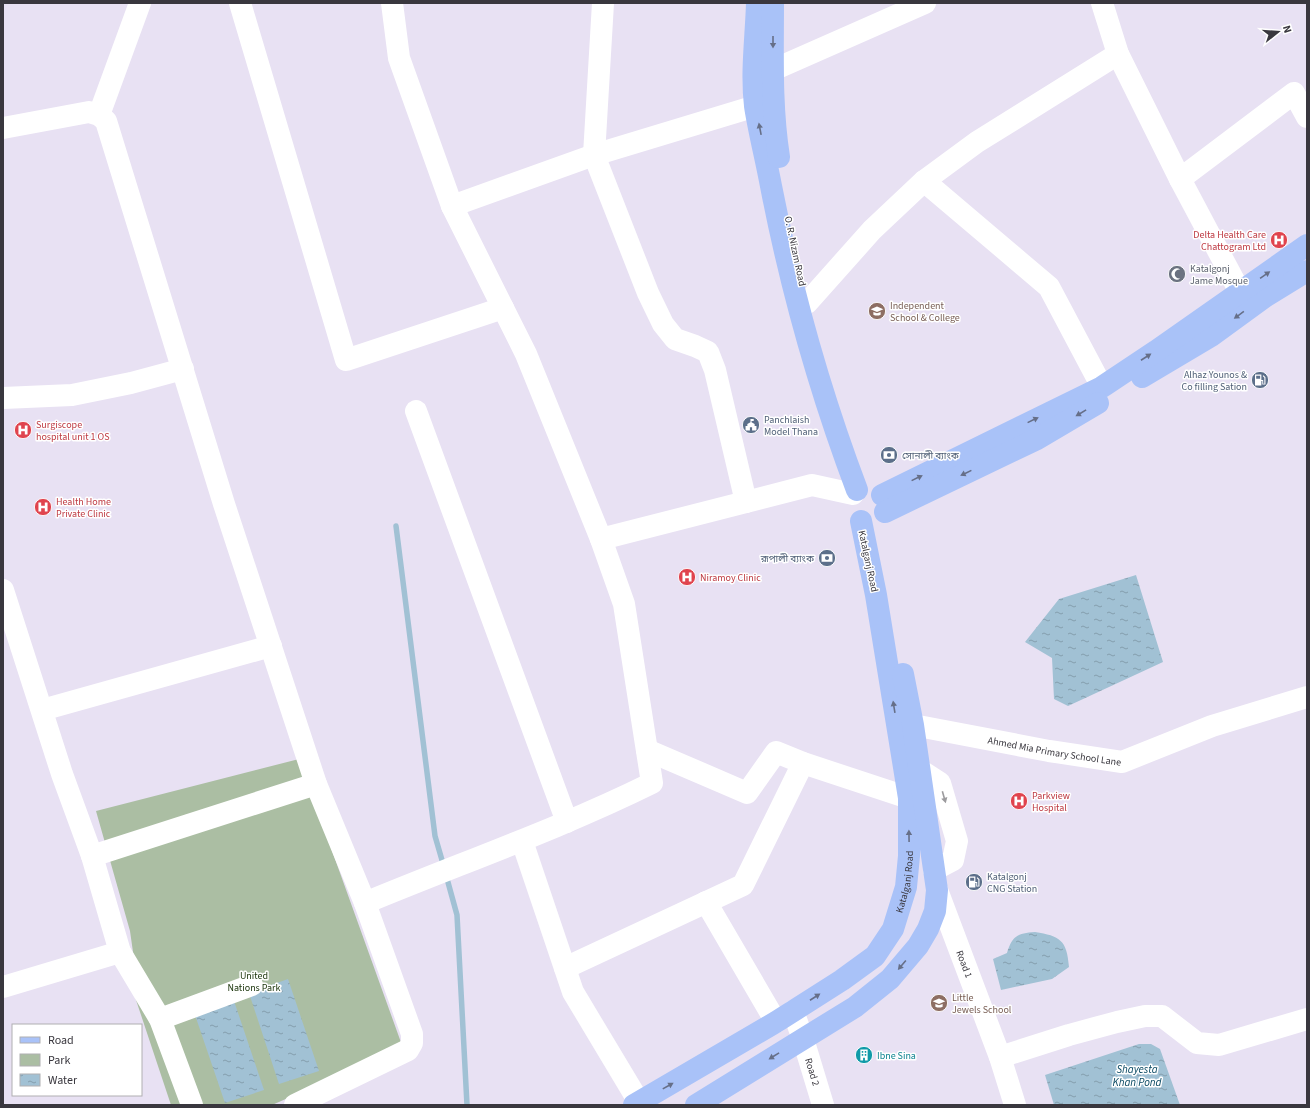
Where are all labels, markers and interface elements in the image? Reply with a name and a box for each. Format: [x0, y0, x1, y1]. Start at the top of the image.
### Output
north arrow [1258, 12, 1298, 52]
text: N [1279, 24, 1295, 35]
one-way arrow [770, 36, 776, 49]
one-way arrow [757, 123, 763, 135]
street label: O. R. Nizam Road [781, 215, 809, 287]
place label: Delta Health Care Chattogram Ltd [1193, 228, 1266, 254]
hospital icon: Delta Health Care Chattogram Ltd [1269, 230, 1289, 250]
place label: Katalgonj Jame Mosque [1190, 262, 1248, 288]
mosque icon: Katalgonj Jame Mosque [1167, 264, 1187, 284]
one-way arrow [1259, 271, 1270, 279]
place label: Independent School & College [890, 299, 960, 325]
school or university icon: Independent School & College [867, 301, 887, 321]
one-way arrow [1234, 311, 1245, 319]
one-way arrow [1141, 353, 1152, 361]
place label: Alhaz Younos & Co filling Sation [1181, 368, 1247, 394]
fuel station icon: Alhaz Younos & Co filling Sation [1250, 370, 1270, 390]
one-way arrow [1076, 409, 1086, 417]
place label: Panchlaish Model Thana [764, 413, 818, 439]
public building icon: Panchlaish Model Thana [741, 415, 761, 435]
one-way arrow [1027, 417, 1039, 423]
place label: Surgiscope hospital unit 1 OS [36, 418, 110, 444]
hospital icon: Surgiscope hospital unit 1 OS [13, 420, 33, 440]
bank icon: সোনালী ব্যাংক [879, 445, 899, 465]
place label: সোনালী ব্যাংক [902, 449, 960, 463]
one-way arrow [960, 470, 972, 476]
one-way arrow [911, 475, 922, 481]
place label: Health Home Private Clinic [56, 495, 111, 521]
hospital icon: Health Home Private Clinic [33, 497, 53, 517]
street label: Katalganj Road [855, 529, 881, 593]
bank icon: রূপালী ব্যাংক [817, 548, 837, 568]
place label: রূপালী ব্যাংক [760, 552, 815, 566]
hospital icon: Niramoy Clinic [677, 567, 697, 587]
place label: Niramoy Clinic [700, 571, 761, 585]
one-way arrow [891, 701, 897, 713]
street label: Ahmed Mia Primary School Lane [987, 733, 1122, 770]
place label: Parkview Hospital [1032, 789, 1070, 815]
one-way arrow [941, 791, 947, 803]
hospital icon: Parkview Hospital [1009, 791, 1029, 811]
one-way arrow [906, 829, 912, 842]
street label: Katalganj Road [892, 851, 917, 915]
place label: Katalgonj CNG Station [987, 870, 1037, 896]
fuel station icon: Katalgonj CNG Station [964, 872, 984, 892]
street label: Road 1 [952, 948, 976, 980]
one-way arrow [898, 959, 907, 970]
park label: United Nations Park [228, 969, 281, 995]
place label: Little Jewels School [952, 991, 1012, 1017]
one-way arrow [809, 993, 821, 1000]
school or university icon: Little Jewels School [929, 993, 949, 1013]
legend [12, 1024, 142, 1096]
text: Road [48, 1032, 74, 1049]
building icon: Ibne Sina [854, 1045, 874, 1065]
place label: Ibne Sina [877, 1049, 916, 1063]
text: Park [48, 1052, 70, 1069]
one-way arrow [768, 1053, 780, 1060]
street label: Road 2 [801, 1056, 823, 1088]
water label: Shayesta Khan Pond [1113, 1062, 1163, 1090]
text: Water [48, 1072, 78, 1089]
one-way arrow [662, 1082, 674, 1089]

